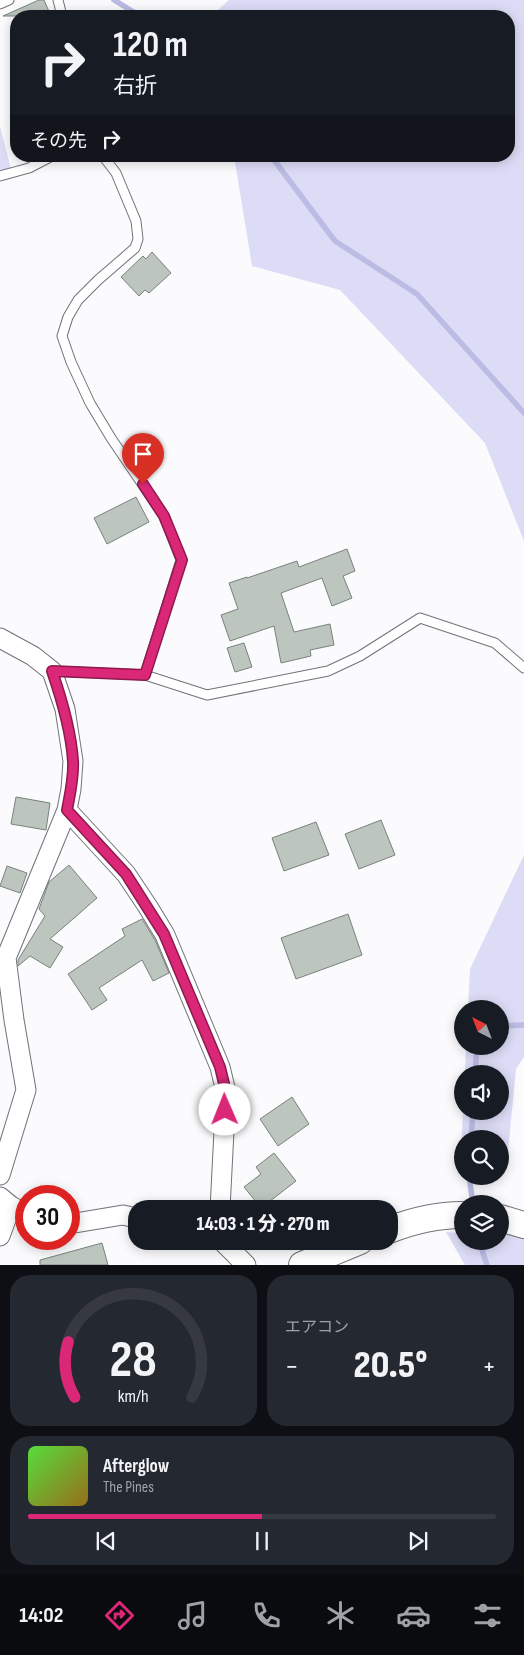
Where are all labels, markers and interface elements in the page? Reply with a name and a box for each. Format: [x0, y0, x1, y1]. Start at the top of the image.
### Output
text: 120 m [113, 24, 188, 67]
icon: right [30, 30, 95, 95]
text: 右折 [113, 73, 157, 100]
icon: right [97, 125, 125, 153]
text: その先 [30, 130, 87, 153]
pin [122, 433, 164, 484]
icon: arrive [129, 440, 157, 468]
north arrow [454, 1000, 509, 1055]
map controls [454, 1000, 509, 1250]
button: sound [454, 1065, 509, 1120]
position arrow [198, 1083, 250, 1135]
button: search [454, 1130, 509, 1185]
speed limit sign: 30 [15, 1185, 80, 1250]
button: layers [454, 1195, 509, 1250]
text: 14:03 · 1 分 · 270 m [196, 1213, 330, 1236]
text: エアコン [285, 1318, 349, 1337]
text: 28 [110, 1329, 157, 1392]
text: 20.5° [354, 1343, 427, 1388]
text: − [285, 1350, 299, 1383]
text: + [482, 1350, 496, 1383]
text: km/h [118, 1386, 149, 1407]
text: Afterglow [103, 1455, 169, 1478]
text: The Pines [103, 1478, 154, 1497]
icon: previous [92, 1527, 120, 1555]
icon: pause [248, 1527, 276, 1555]
icon: next [404, 1527, 432, 1555]
icon: directions [102, 1598, 137, 1633]
icon: music [175, 1598, 210, 1633]
icon: phone [249, 1598, 284, 1633]
icon: climate [323, 1598, 358, 1633]
icon: car [396, 1598, 431, 1633]
icon: filters [470, 1598, 505, 1633]
text: 14:02 [19, 1602, 63, 1629]

